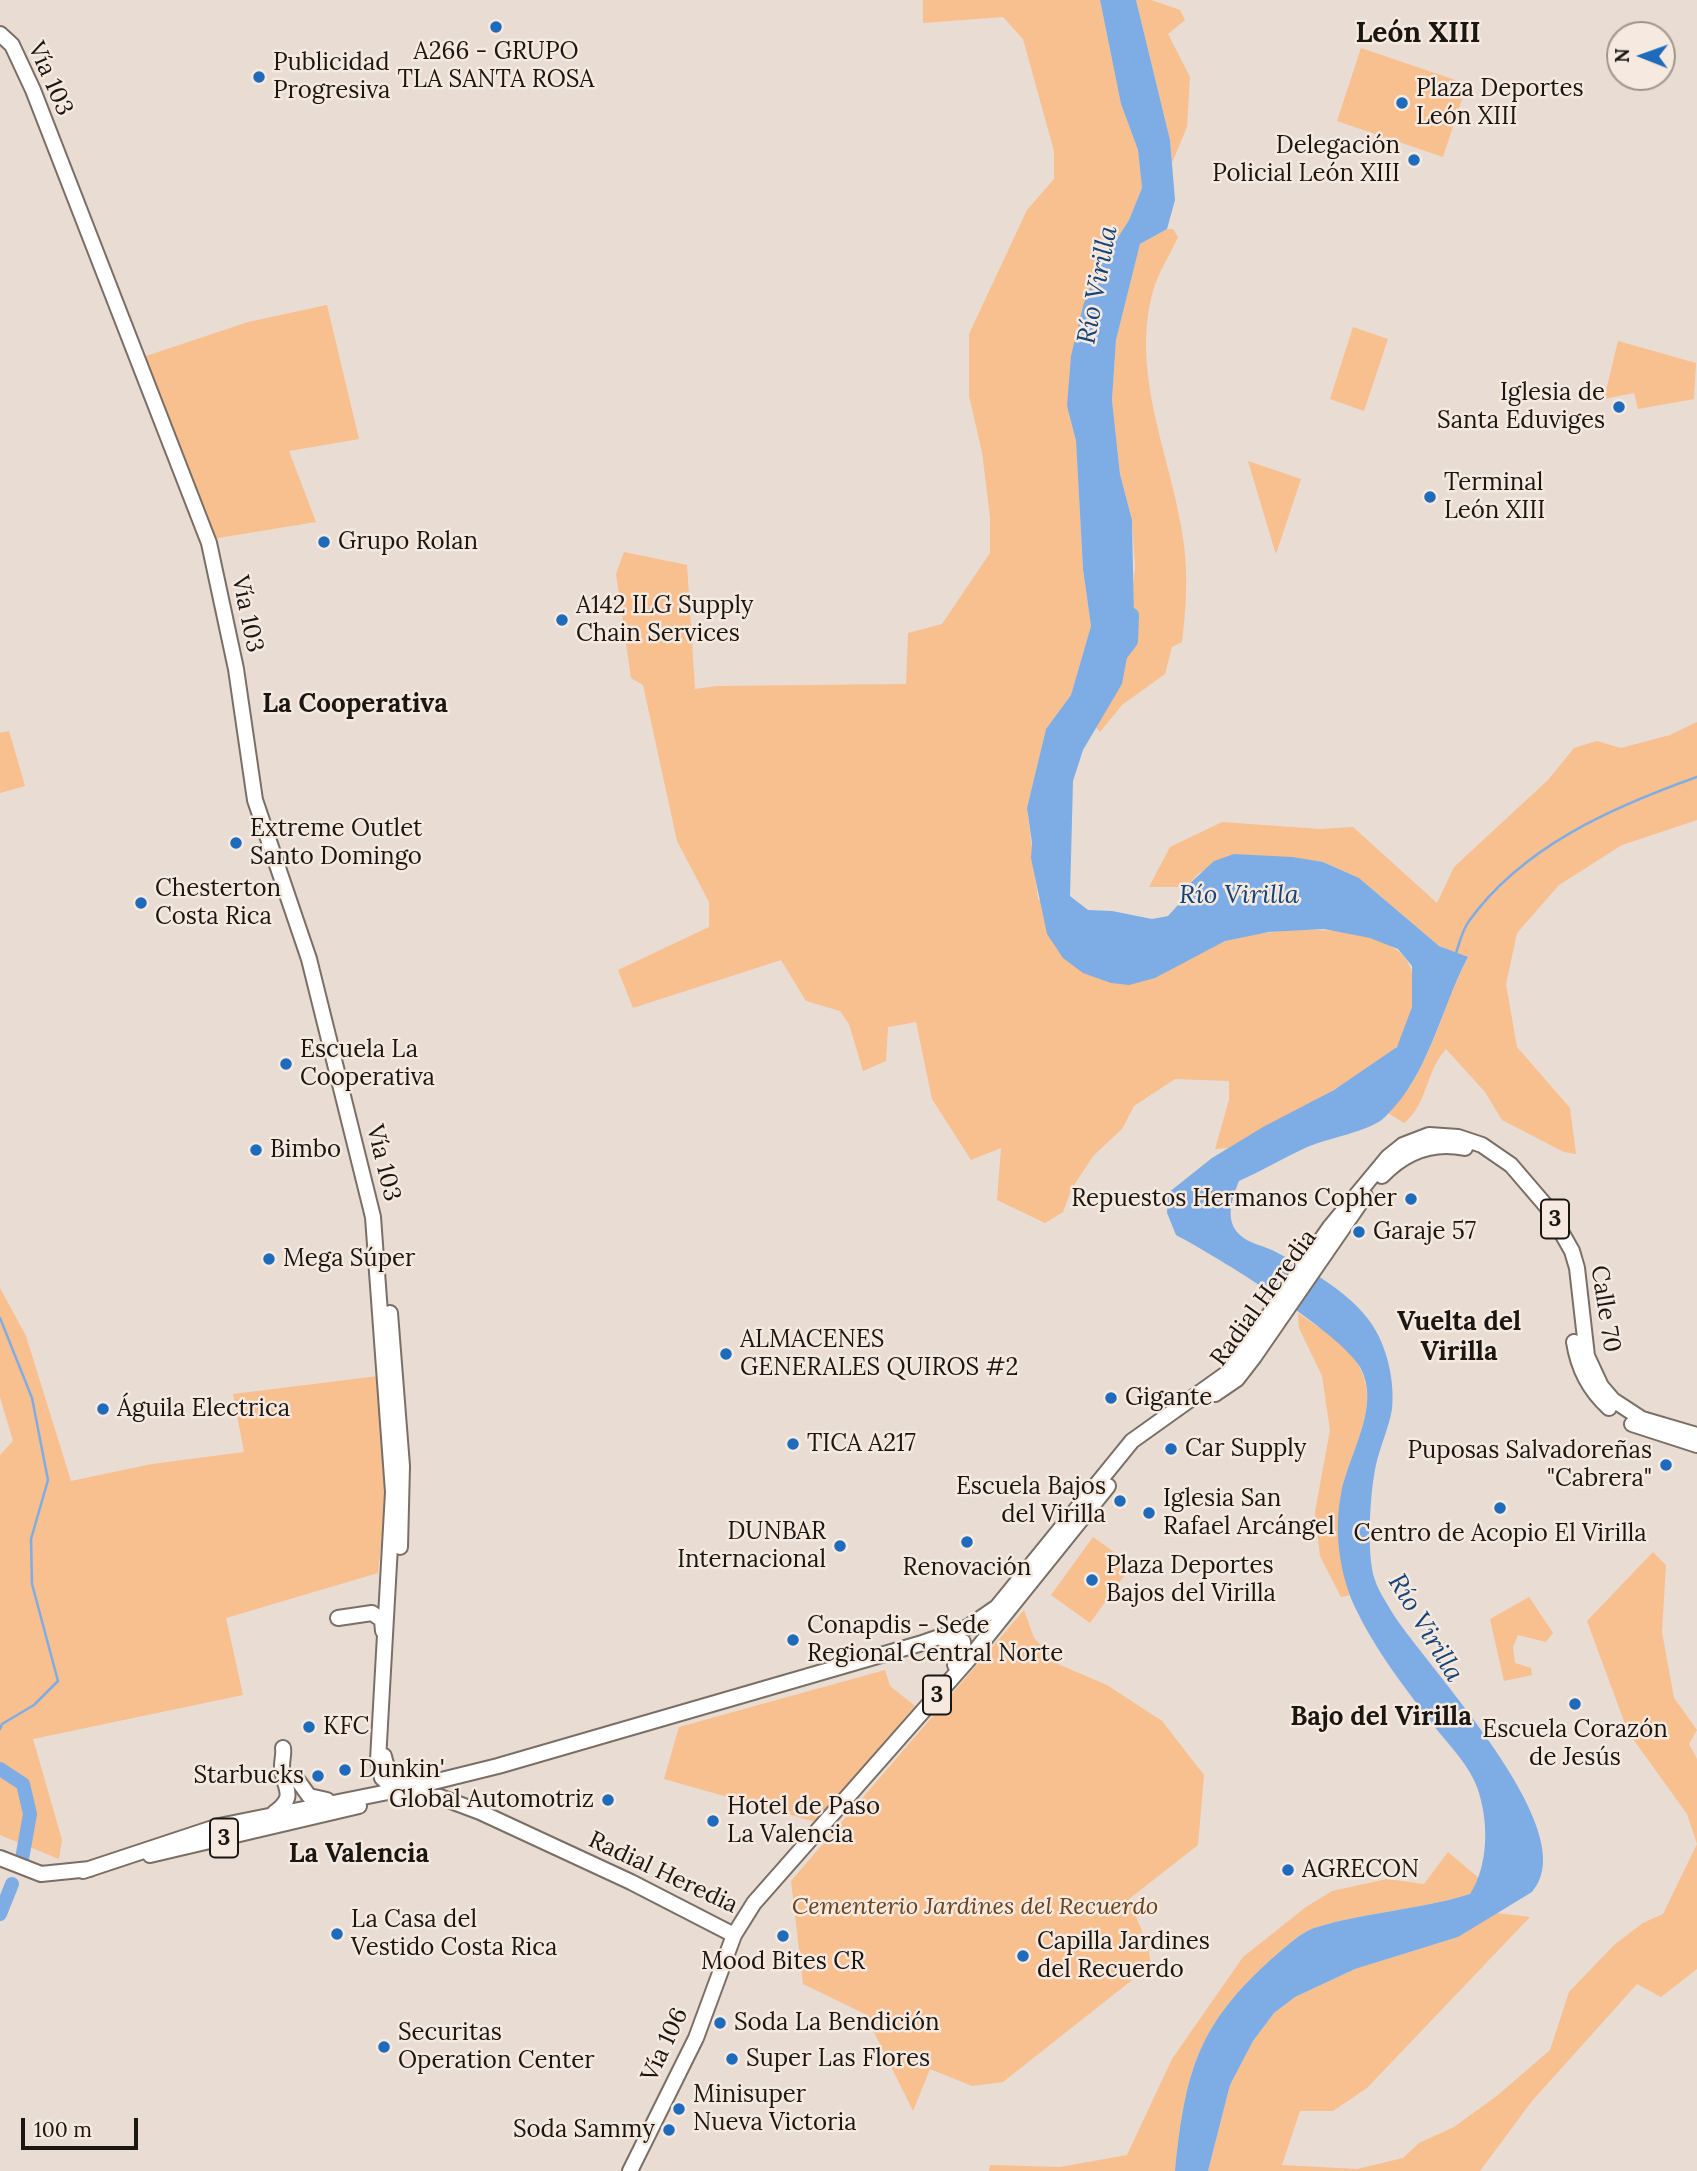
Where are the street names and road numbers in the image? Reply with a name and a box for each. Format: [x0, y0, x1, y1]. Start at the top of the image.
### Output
street label: Vía 103 [21, 38, 79, 120]
street label: Vía 103 [225, 573, 269, 655]
street label: Vía 103 [360, 1122, 406, 1204]
road number: 3 [1541, 1200, 1569, 1238]
street label: Radial Heredia [1205, 1224, 1323, 1372]
street label: Calle 70 [1584, 1264, 1626, 1354]
road number: 3 [923, 1676, 951, 1714]
road number: 3 [210, 1818, 238, 1857]
street label: Radial Heredia [584, 1826, 742, 1920]
street label: Vía 106 [635, 2003, 695, 2087]

